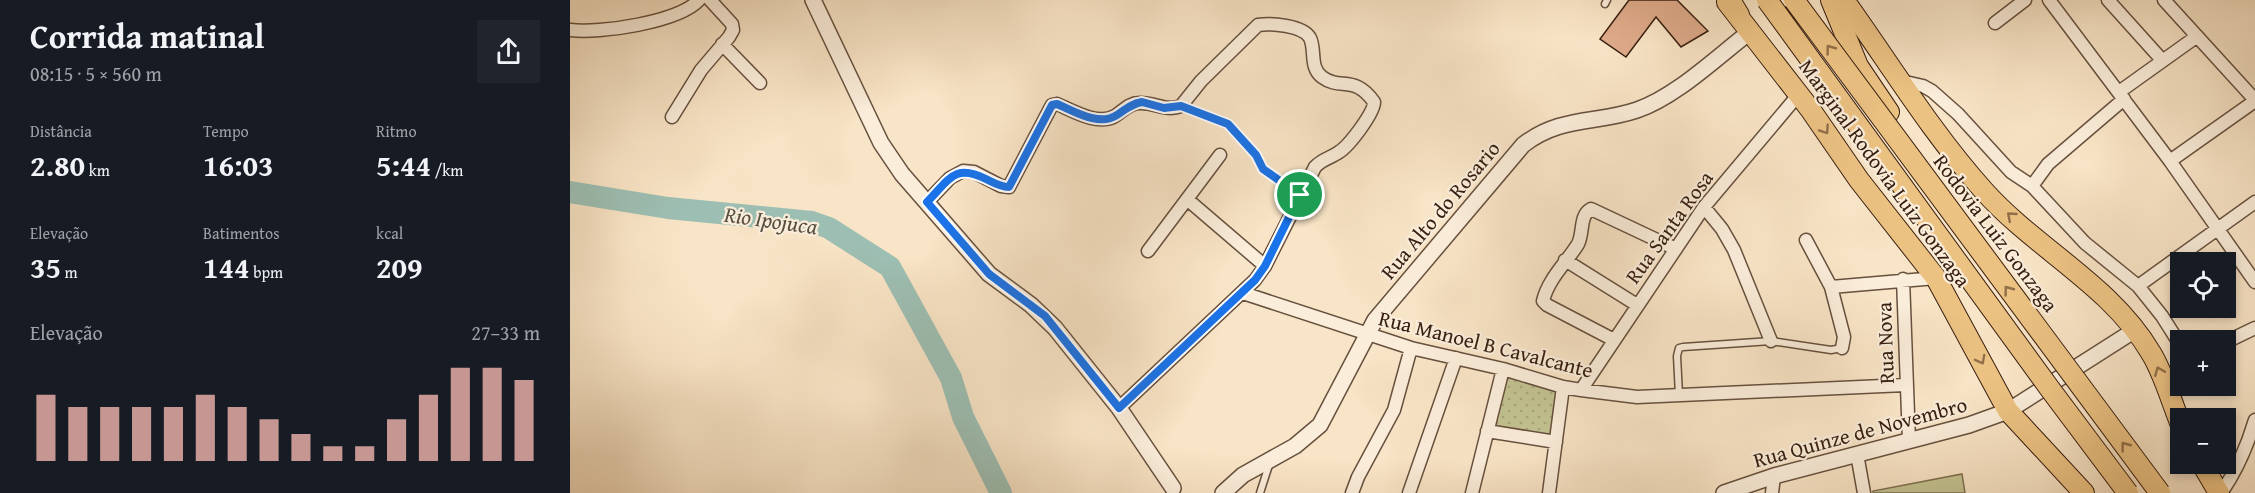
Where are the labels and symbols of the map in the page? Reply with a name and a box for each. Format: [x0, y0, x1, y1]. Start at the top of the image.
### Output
one-way arrow [1826, 45, 1837, 56]
street label: Marginal Rodovia Luiz Gonzaga [1792, 53, 1978, 294]
one-way arrow [1818, 123, 1829, 134]
street label: Rua Alto do Rosario [1373, 134, 1507, 286]
street label: Rodovia Luiz Gonzaga [1926, 147, 2066, 319]
street label: Rua Santa Rosa [1617, 164, 1721, 290]
pin [1274, 169, 1325, 220]
water label: Rio Ipojuca [721, 198, 820, 242]
one-way arrow [2006, 213, 2017, 224]
one-way arrow [2005, 285, 2016, 296]
street label: Rua Nova [1868, 301, 1902, 385]
street label: Rua Manoel B Cavalcante [1376, 302, 1596, 386]
one-way arrow [1974, 354, 1985, 365]
one-way arrow [2154, 366, 2166, 377]
street label: Rua Quinze de Novembro [1750, 389, 1970, 475]
one-way arrow [2121, 442, 2132, 453]

